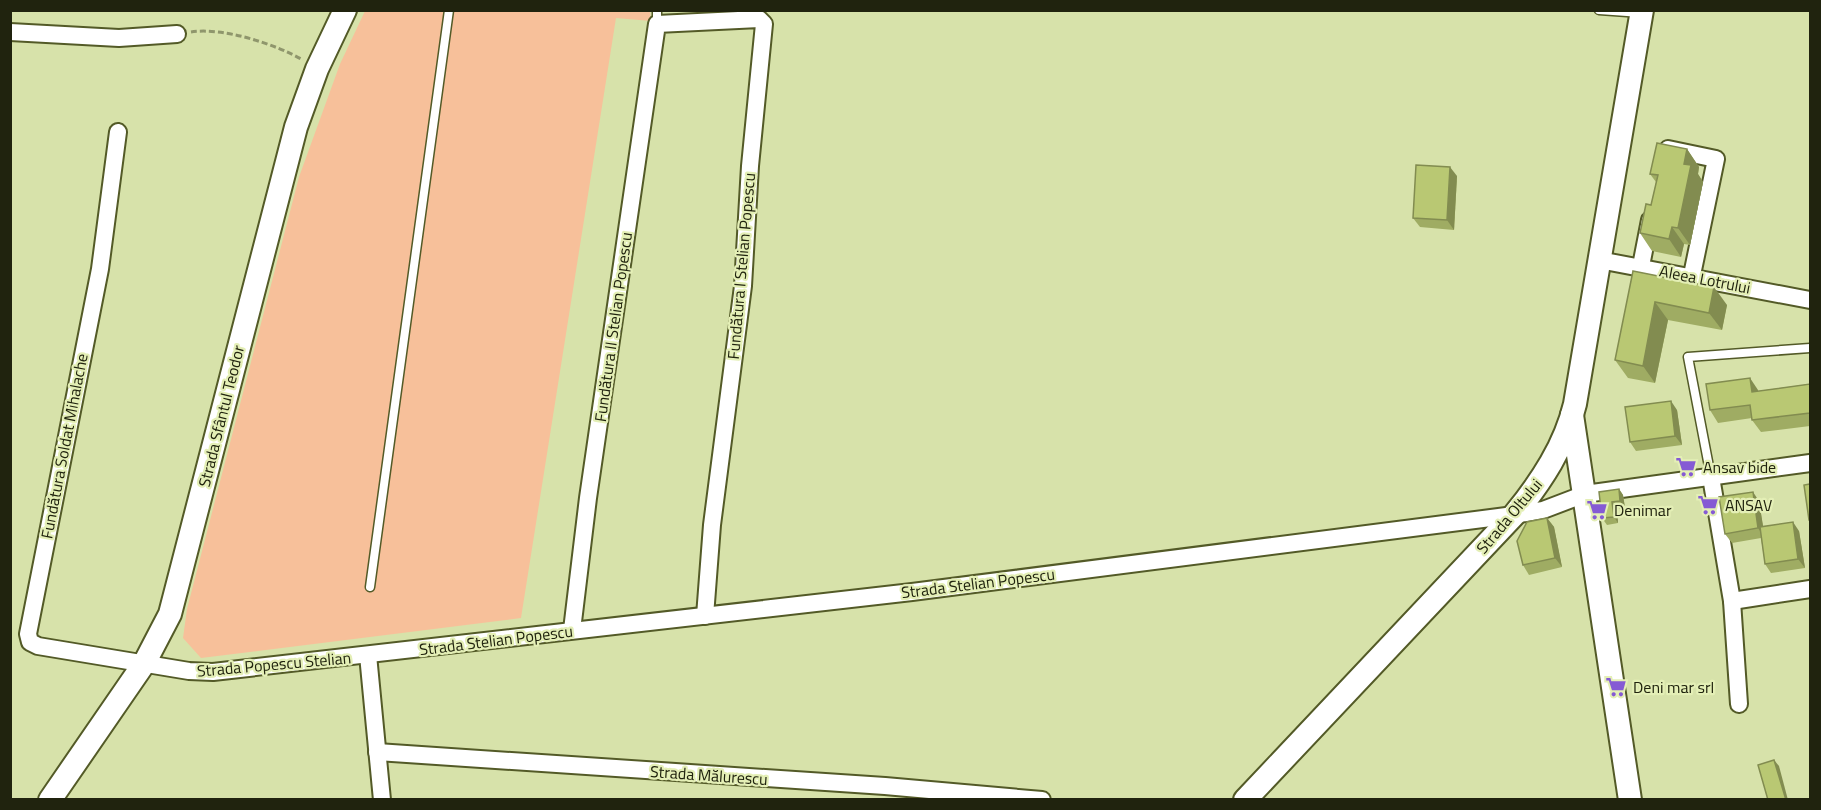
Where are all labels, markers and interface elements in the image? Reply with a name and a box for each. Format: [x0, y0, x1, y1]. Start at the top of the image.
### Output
street label: Fundătura I Stelian Popescu [721, 172, 761, 360]
street label: Fundătura II Stelian Popescu [588, 231, 638, 423]
street label: Aleea Lotrului [1657, 258, 1753, 300]
street label: Strada Sfântul Teodor [192, 342, 250, 489]
street label: Fundătura Soldat Mihalache [34, 351, 94, 541]
supermarket icon: Ansav bide [1674, 455, 1698, 479]
place label: Ansav bide [1703, 455, 1776, 479]
street label: Strada Oltului [1470, 473, 1548, 559]
supermarket icon: ANSAV [1696, 493, 1720, 517]
place label: ANSAV [1725, 493, 1772, 517]
supermarket icon: Denimar [1585, 498, 1609, 522]
place label: Denimar [1614, 498, 1672, 522]
street label: Strada Stelian Popescu [900, 562, 1056, 604]
street label: Strada Stelian Popescu [418, 619, 574, 661]
street label: Strada Popescu Stelian [196, 645, 352, 683]
supermarket icon: Deni mar srl [1604, 675, 1628, 699]
place label: Deni mar srl [1633, 675, 1714, 699]
street label: Strada Mălurescu [649, 759, 769, 791]

